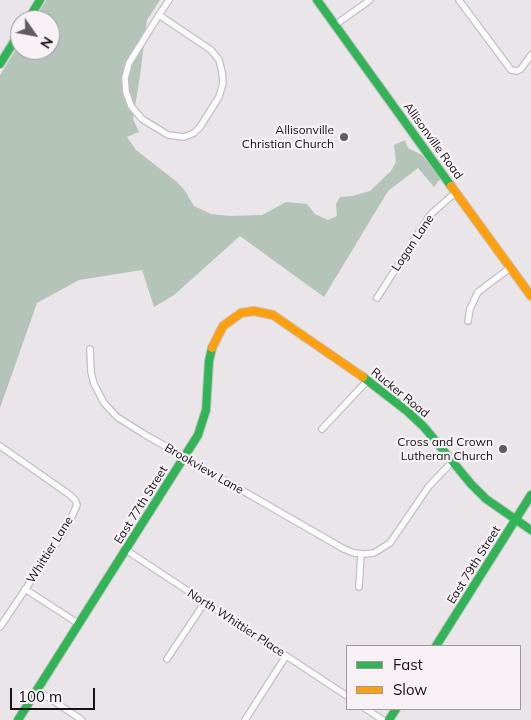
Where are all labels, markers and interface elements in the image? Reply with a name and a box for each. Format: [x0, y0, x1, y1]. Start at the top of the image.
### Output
north arrow [10, 10, 60, 60]
text: N [36, 33, 57, 52]
street label: Allisonville Road [400, 100, 466, 182]
place label: Allisonville Christian Church [242, 123, 334, 151]
marker: Allisonville Christian Church [338, 131, 350, 143]
street label: Logan Lane [389, 212, 437, 274]
street label: Rucker Road [368, 365, 432, 421]
place label: Cross and Crown Lutheran Church [397, 435, 493, 463]
street label: Brookview Lane [162, 441, 246, 497]
marker: Cross and Crown Lutheran Church [497, 443, 509, 455]
street label: East 77th Street [111, 463, 171, 547]
street label: Whittier Lane [24, 514, 76, 586]
street label: East 79th Street [444, 523, 504, 607]
street label: North Whittier Place [185, 586, 287, 660]
legend [346, 645, 521, 710]
text: Fast [393, 655, 423, 674]
scale bar [12, 678, 98, 710]
text: Slow [393, 680, 427, 699]
text: 100 m [18, 687, 62, 706]

